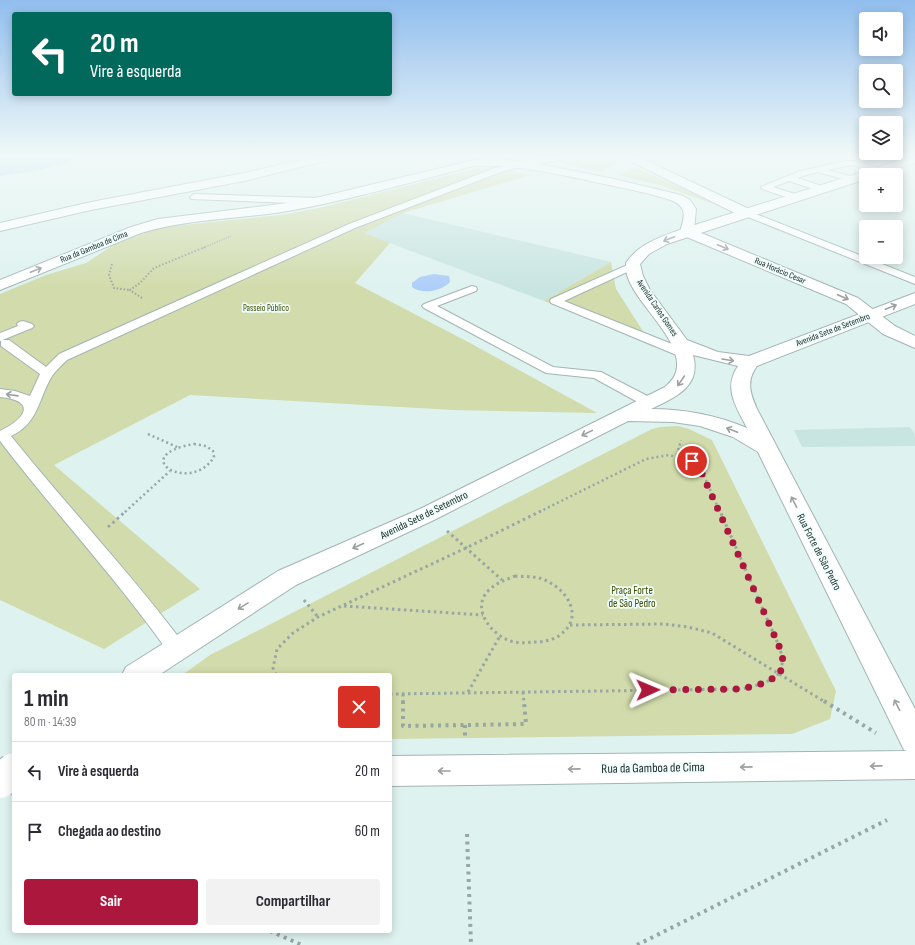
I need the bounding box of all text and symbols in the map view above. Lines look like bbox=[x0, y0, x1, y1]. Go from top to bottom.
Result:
map controls bbox=[859, 12, 903, 264]
button: sound bbox=[859, 12, 903, 56]
text: 20 m bbox=[90, 27, 139, 60]
icon: left bbox=[24, 28, 76, 80]
text: Vire à esquerda bbox=[90, 61, 181, 82]
button: search bbox=[859, 64, 903, 108]
button: layers bbox=[859, 116, 903, 160]
button: + bbox=[859, 168, 903, 212]
button: − bbox=[859, 220, 903, 264]
street label: Rua da Gamboa de Cima bbox=[59, 228, 129, 266]
one-way arrow bbox=[664, 235, 676, 243]
one-way arrow bbox=[717, 244, 729, 251]
street label: Rua Horácio Cesar bbox=[753, 255, 808, 287]
one-way arrow bbox=[30, 266, 42, 274]
street label: Avenida Carlos Gomes bbox=[633, 277, 680, 338]
one-way arrow bbox=[836, 294, 848, 302]
park label: Passeio Público bbox=[243, 303, 289, 314]
one-way arrow bbox=[885, 303, 897, 311]
street label: Avenida Sete de Setembro bbox=[794, 311, 872, 350]
one-way arrow bbox=[721, 356, 734, 364]
one-way arrow bbox=[676, 375, 684, 387]
one-way arrow bbox=[6, 391, 19, 399]
one-way arrow bbox=[727, 426, 739, 433]
one-way arrow bbox=[582, 430, 594, 437]
pin bbox=[675, 444, 709, 478]
icon: arrive bbox=[681, 450, 703, 472]
street label: Avenida Sete de Setembro bbox=[377, 488, 470, 542]
one-way arrow bbox=[790, 497, 797, 509]
street label: Rua Forte de São Pedro bbox=[794, 512, 844, 593]
one-way arrow bbox=[352, 543, 364, 550]
park label: Praça Forte de São Pedro bbox=[608, 584, 656, 610]
one-way arrow bbox=[238, 602, 249, 610]
position arrow bbox=[627, 669, 669, 711]
text: 1 min bbox=[24, 684, 69, 713]
button: close bbox=[338, 686, 380, 728]
one-way arrow bbox=[893, 700, 900, 712]
text: 80 m · 14:39 bbox=[24, 714, 76, 730]
street label: Rua da Gamboa de Cima bbox=[601, 759, 705, 777]
icon: left bbox=[24, 761, 46, 783]
text: Vire à esquerda bbox=[58, 762, 139, 781]
text: 20 m bbox=[355, 762, 380, 781]
one-way arrow bbox=[870, 762, 883, 770]
one-way arrow bbox=[740, 763, 753, 771]
one-way arrow bbox=[568, 765, 581, 773]
one-way arrow bbox=[438, 767, 451, 775]
icon: arrive bbox=[24, 821, 46, 843]
text: Chegada ao destino bbox=[58, 822, 161, 841]
text: 60 m bbox=[355, 822, 380, 841]
button: Sair bbox=[24, 879, 198, 925]
button: Compartilhar bbox=[206, 879, 380, 925]

